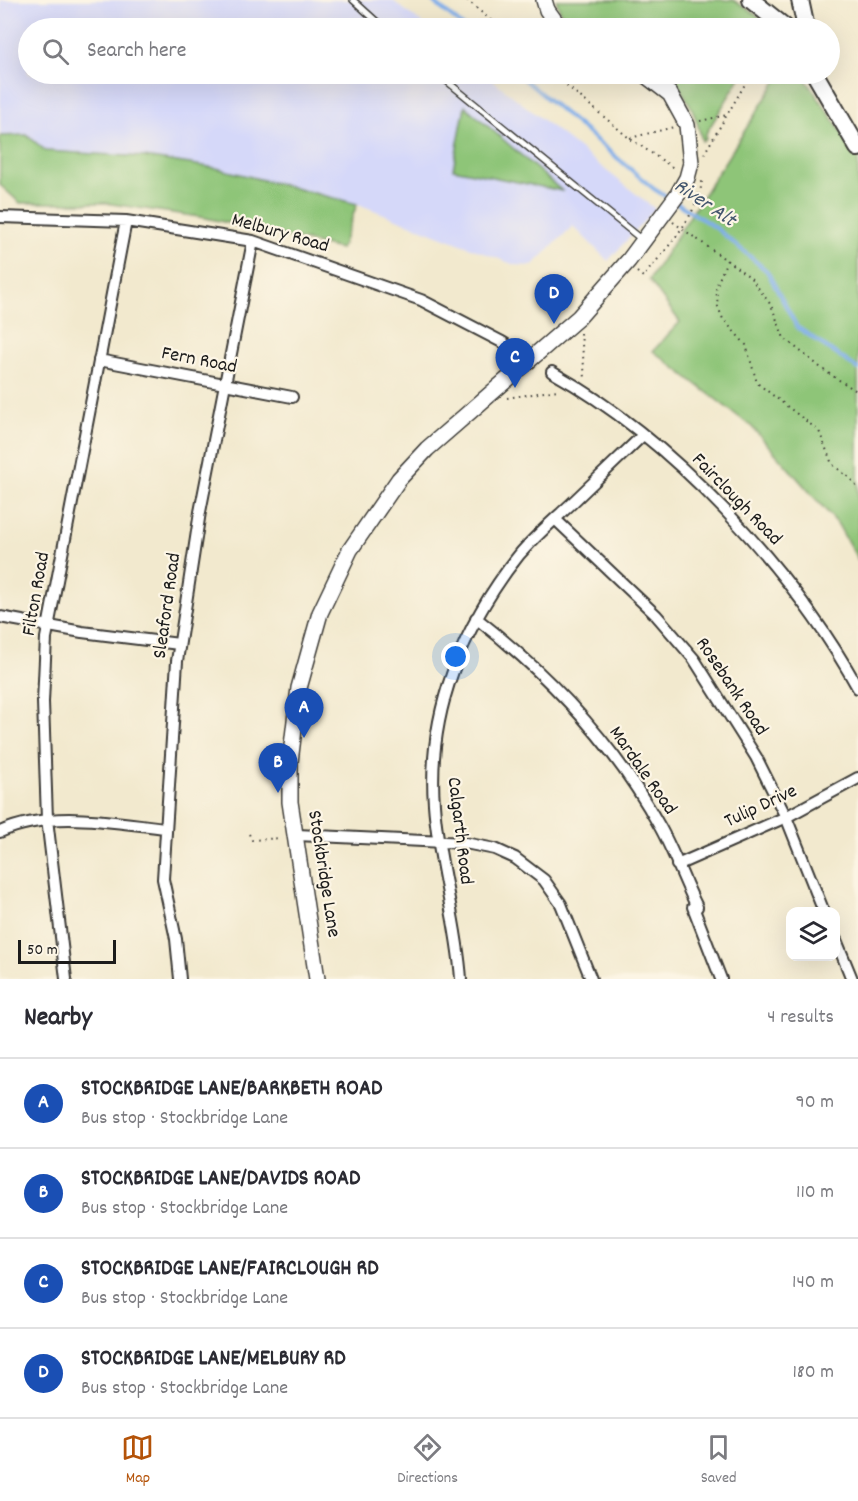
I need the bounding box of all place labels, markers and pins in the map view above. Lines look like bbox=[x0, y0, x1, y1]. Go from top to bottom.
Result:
pin: D bbox=[534, 274, 574, 324]
pin: C bbox=[496, 338, 534, 388]
pin: A bbox=[284, 688, 324, 738]
pin: B bbox=[258, 744, 298, 793]

